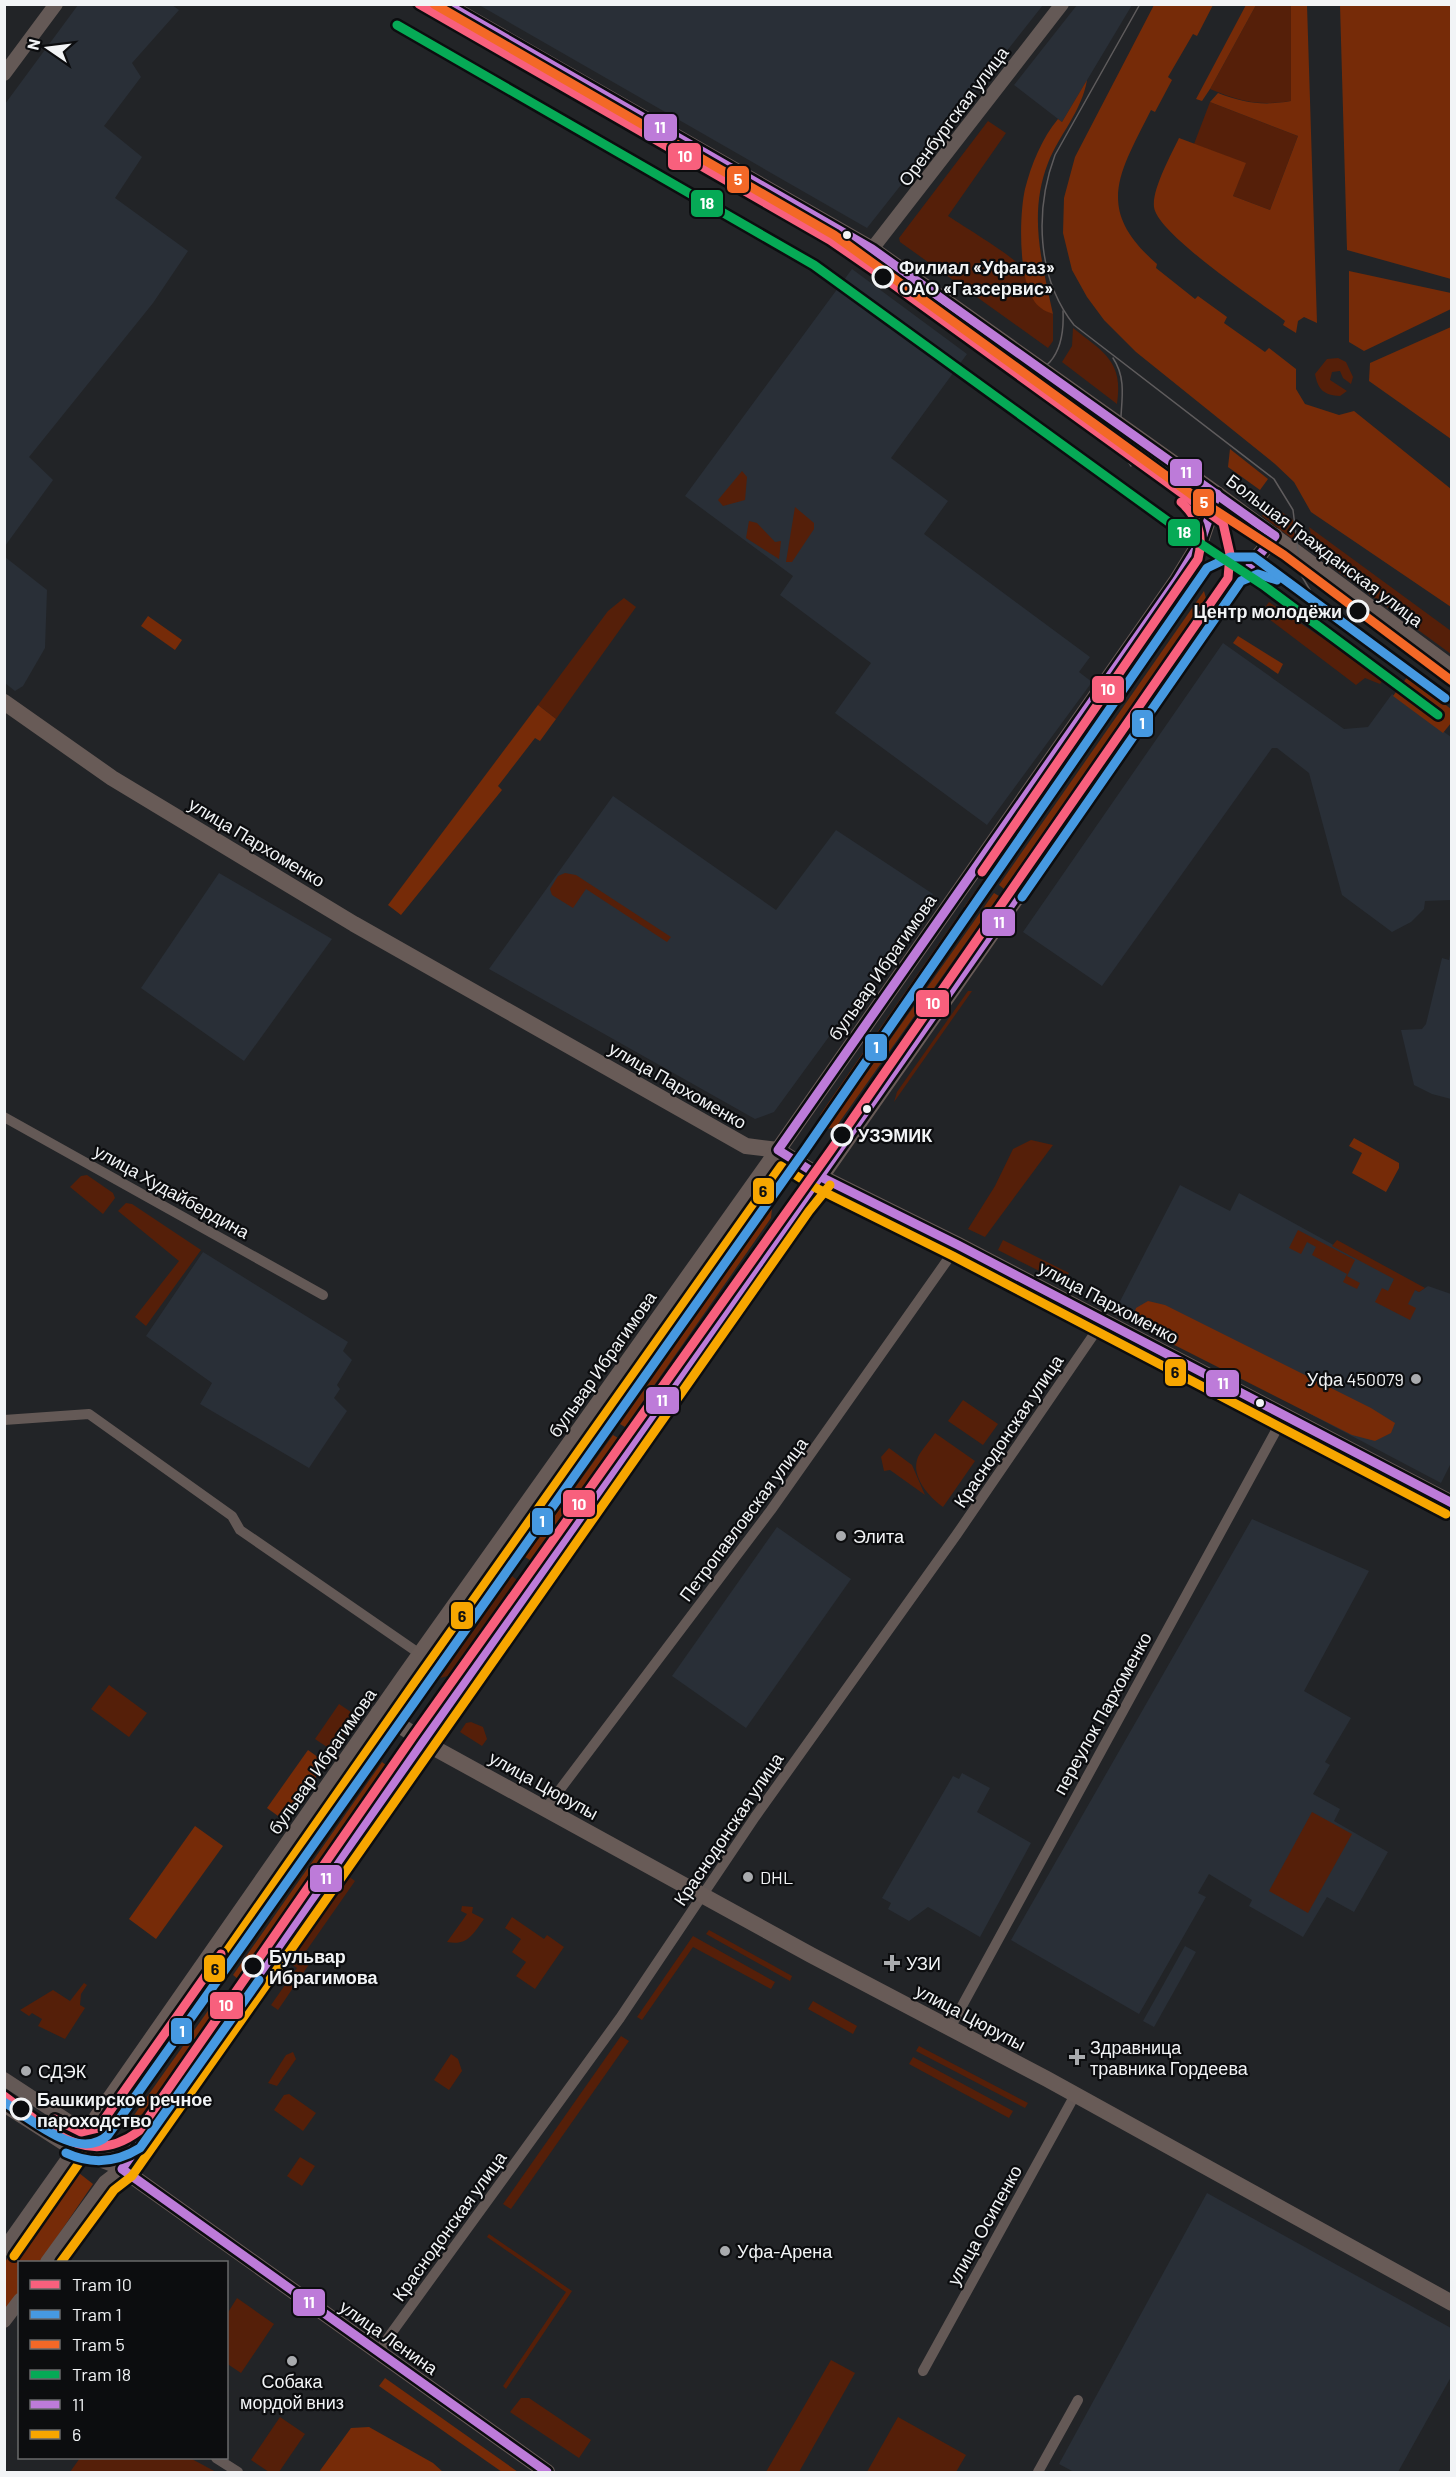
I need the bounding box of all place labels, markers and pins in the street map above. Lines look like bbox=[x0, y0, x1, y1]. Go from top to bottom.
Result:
unlabelled marker bbox=[841, 229, 853, 241]
place label: Филиал «Уфагаз» ОАО «Газсервис» bbox=[899, 256, 1055, 299]
marker: Филиал «Уфагаз» ОАО «Газсервис» bbox=[872, 266, 894, 288]
place label: Центр молодёжи bbox=[1193, 600, 1342, 622]
marker: Центр молодёжи bbox=[1347, 600, 1369, 622]
unlabelled marker bbox=[861, 1103, 873, 1115]
marker: УЗЭМИК bbox=[831, 1124, 853, 1146]
place label: УЗЭМИК bbox=[858, 1124, 933, 1146]
place label: Уфа 450079 bbox=[1307, 1368, 1404, 1390]
marker: Уфа 450079 bbox=[1409, 1372, 1423, 1386]
unlabelled marker bbox=[1254, 1397, 1266, 1409]
place label: Элита bbox=[853, 1525, 905, 1547]
marker: Элита bbox=[834, 1529, 848, 1543]
place label: DHL bbox=[760, 1866, 793, 1888]
marker: DHL bbox=[741, 1870, 755, 1884]
place label: Бульвар Ибрагимова bbox=[269, 1945, 379, 1988]
place label: УЗИ bbox=[906, 1952, 941, 1974]
marker: УЗИ bbox=[883, 1954, 901, 1972]
marker: Бульвар Ибрагимова bbox=[242, 1955, 264, 1977]
place label: Здравница травника Гордеева bbox=[1090, 2036, 1249, 2079]
marker: Здравница травника Гордеева bbox=[1068, 2048, 1086, 2066]
place label: СДЭК bbox=[38, 2060, 87, 2082]
marker: СДЭК bbox=[19, 2064, 33, 2078]
place label: Башкирское речное пароходство bbox=[37, 2088, 212, 2131]
marker: Башкирское речное пароходство bbox=[10, 2098, 32, 2120]
place label: Уфа-Арена bbox=[737, 2240, 833, 2262]
marker: Уфа-Арена bbox=[718, 2244, 732, 2258]
marker: Собака мордой вниз bbox=[285, 2354, 299, 2368]
place label: Собака мордой вниз bbox=[240, 2370, 344, 2413]

